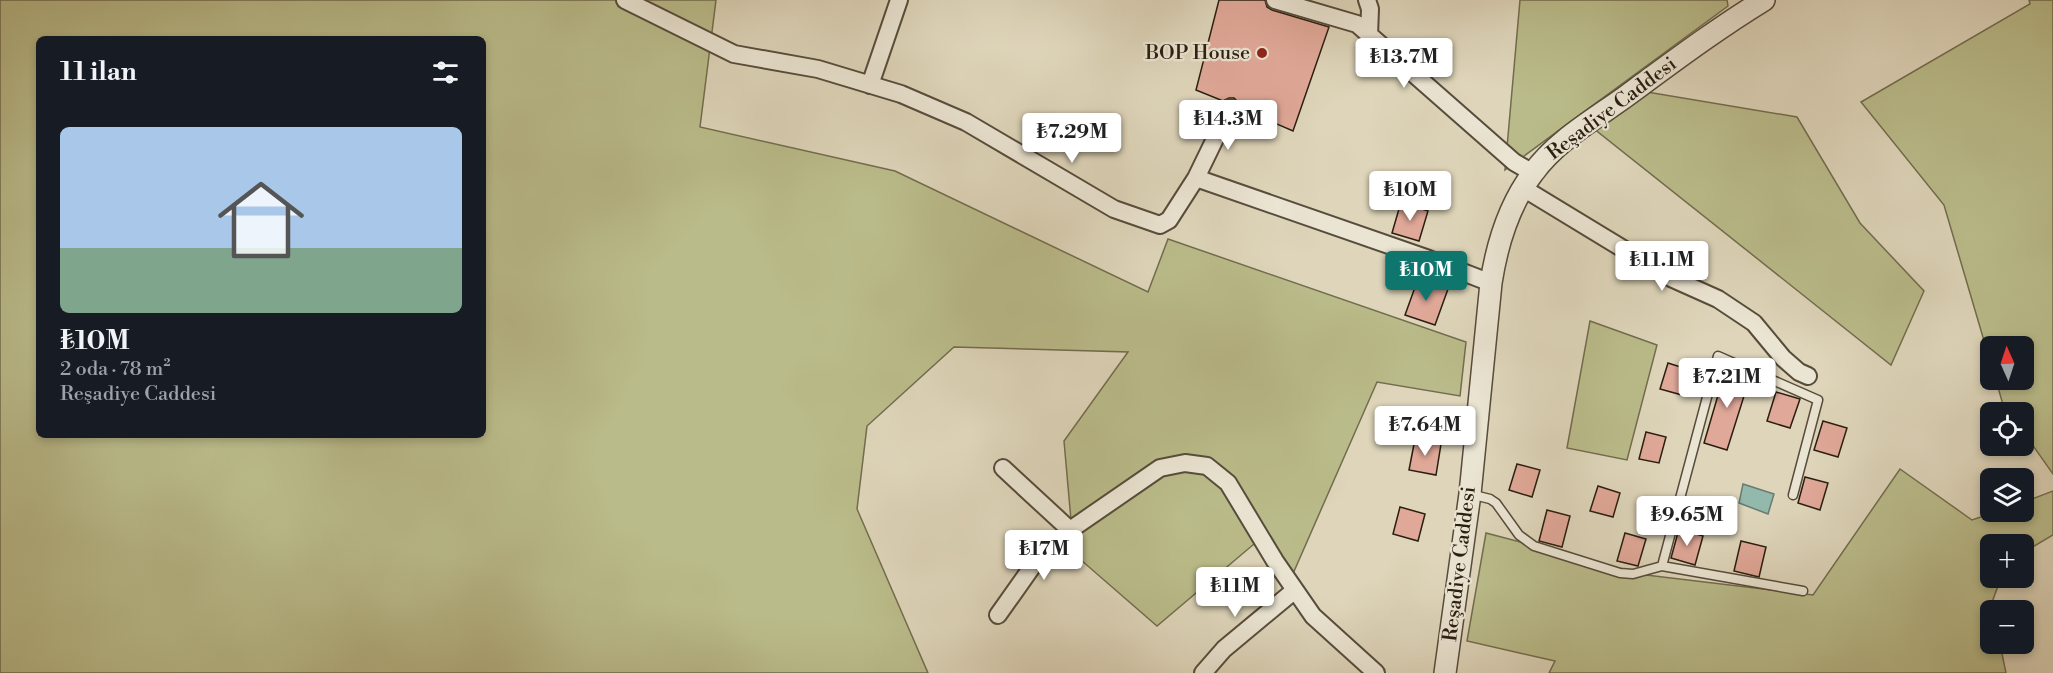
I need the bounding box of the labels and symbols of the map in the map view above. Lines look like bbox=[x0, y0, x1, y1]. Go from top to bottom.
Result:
pin: ₺13.7M bbox=[1355, 38, 1453, 89]
place label: BOP House bbox=[1144, 41, 1250, 66]
marker: BOP House bbox=[1255, 46, 1269, 60]
street label: Reşadiye Caddesi bbox=[1542, 52, 1682, 166]
pin: ₺14.3M bbox=[1179, 100, 1277, 151]
pin: ₺7.29M bbox=[1023, 113, 1121, 164]
pin: ₺10M bbox=[1374, 171, 1446, 222]
pin: ₺11.1M bbox=[1613, 241, 1711, 292]
pin: ₺10M bbox=[1390, 251, 1462, 302]
north arrow bbox=[1980, 336, 2034, 390]
pin: ₺7.21M bbox=[1678, 358, 1776, 409]
pin: ₺7.64M bbox=[1376, 406, 1474, 457]
street label: Reşadiye Caddesi bbox=[1438, 485, 1482, 643]
pin: ₺9.65M bbox=[1638, 496, 1736, 547]
pin: ₺17M bbox=[1008, 530, 1080, 581]
pin: ₺11M bbox=[1199, 567, 1271, 618]

